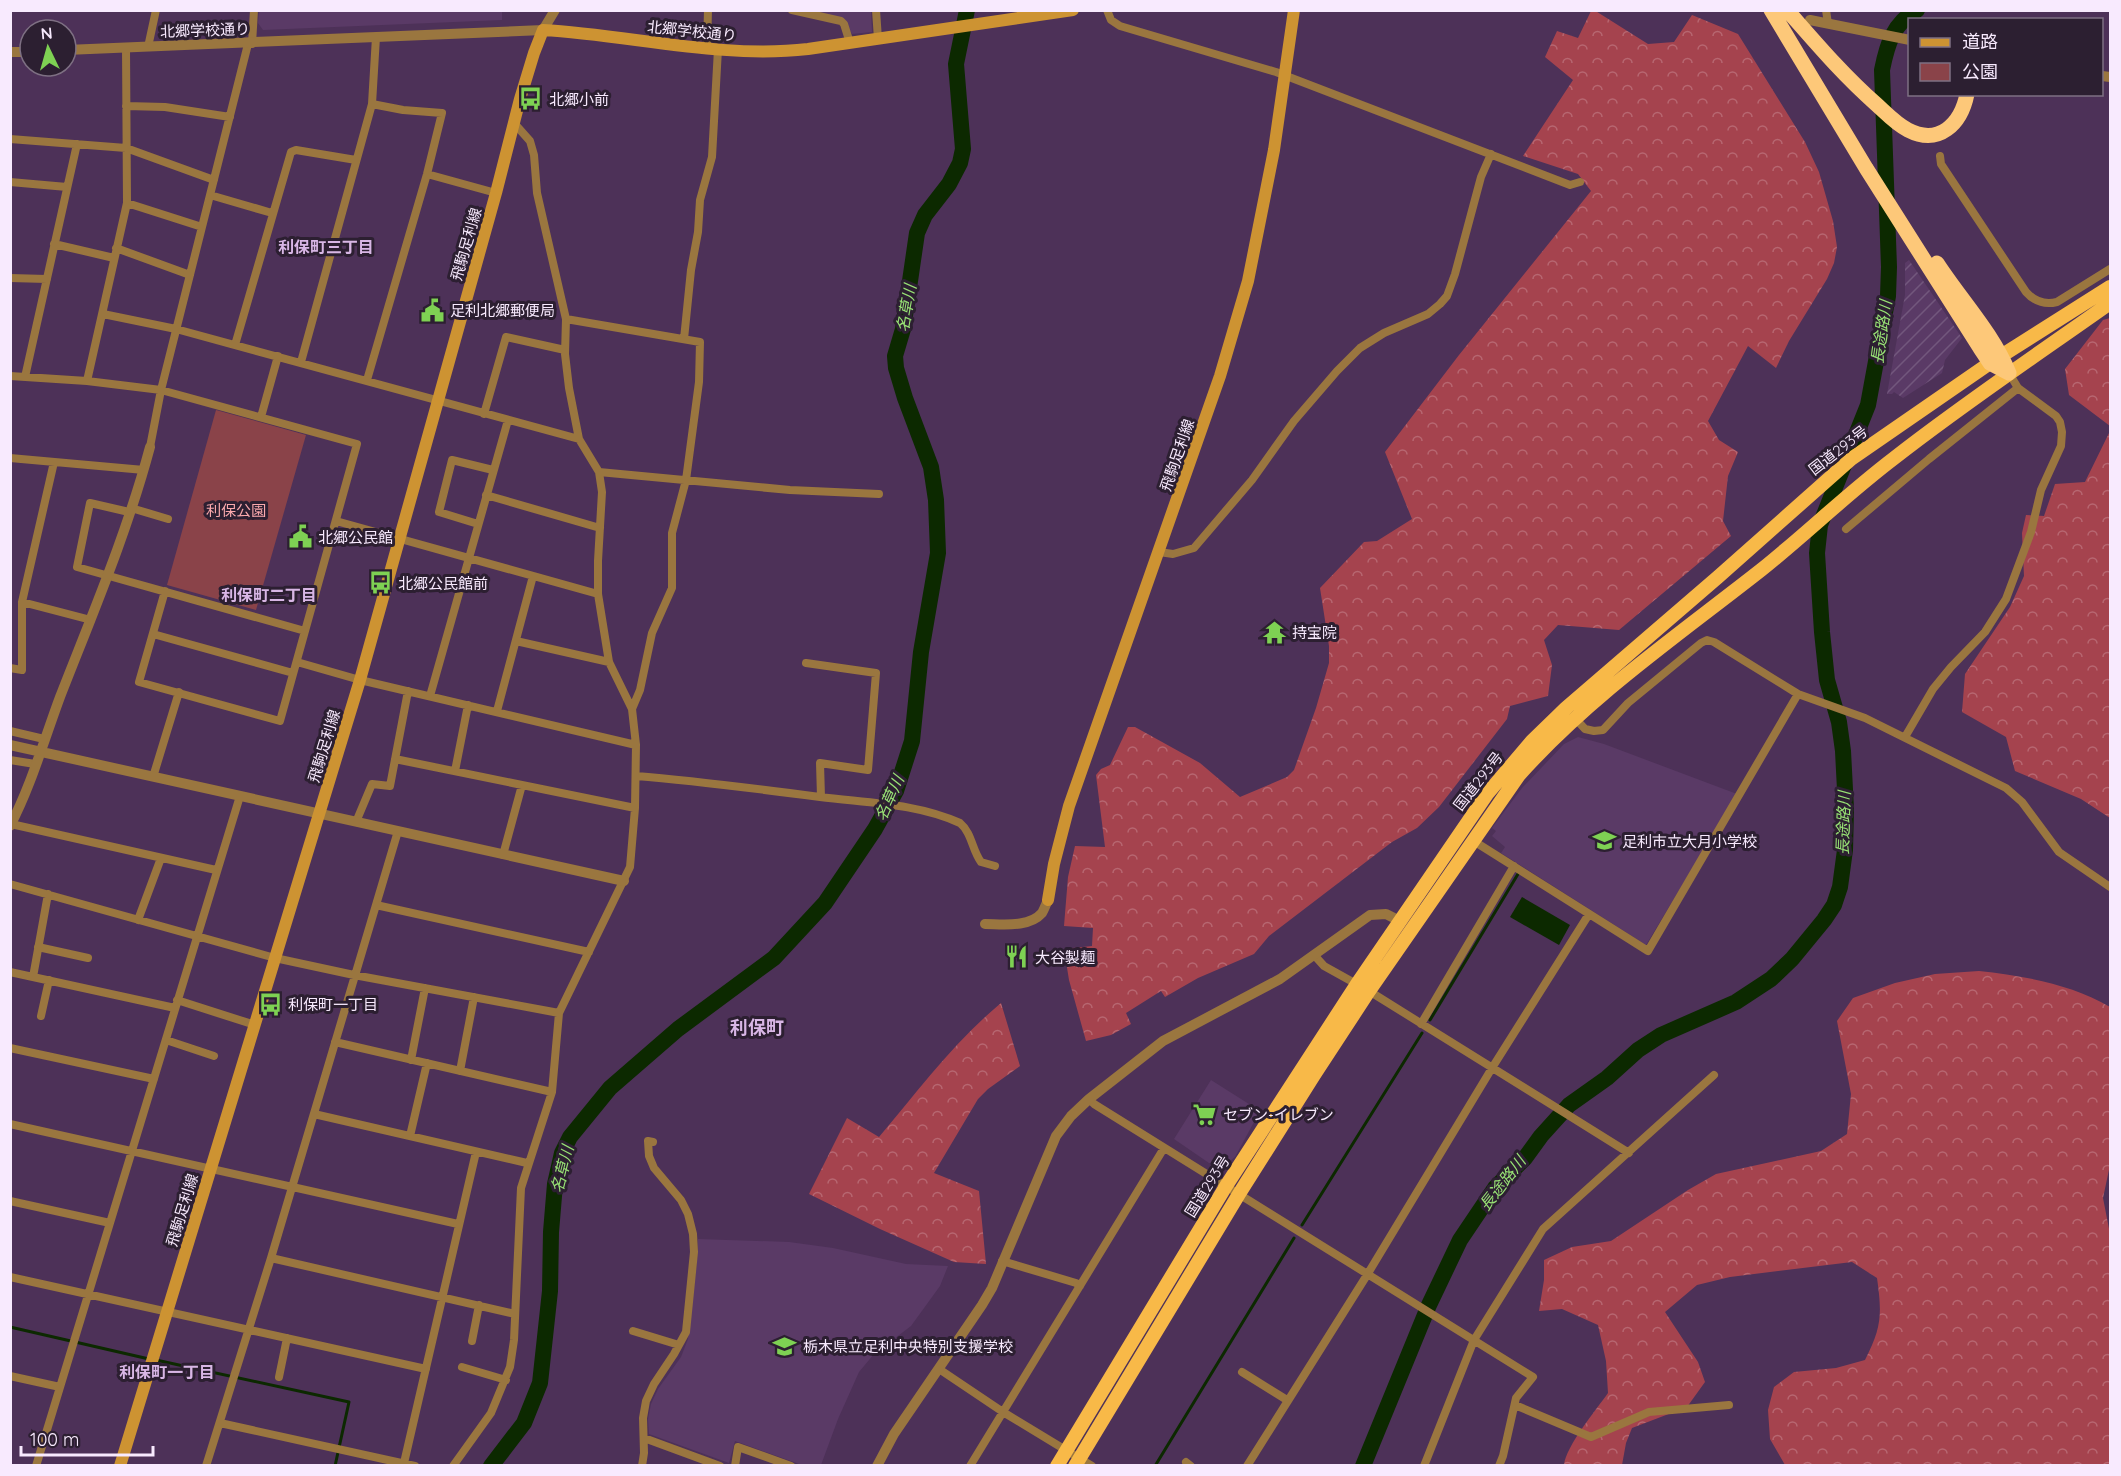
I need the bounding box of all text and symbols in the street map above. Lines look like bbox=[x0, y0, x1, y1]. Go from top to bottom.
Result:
street label: 北郷学校通り bbox=[646, 17, 738, 45]
north arrow bbox=[18, 18, 78, 78]
legend bbox=[1908, 18, 2103, 96]
street label: 北郷学校通り bbox=[160, 19, 250, 41]
text: N bbox=[40, 23, 53, 44]
text: 道路 bbox=[1962, 30, 1998, 53]
text: 公園 bbox=[1962, 60, 1998, 83]
bus stop icon: 北郷小前 bbox=[518, 86, 544, 112]
place label: 北郷小前 bbox=[549, 90, 609, 109]
street label: 飛駒足利線 bbox=[447, 205, 485, 283]
district label: 利保町三丁目 bbox=[278, 237, 374, 257]
water label: 名草川 bbox=[892, 281, 920, 333]
public building icon: 足利北郷郵便局 bbox=[419, 297, 445, 323]
water label: 長途路川 bbox=[1867, 297, 1896, 365]
place label: 足利北郷郵便局 bbox=[450, 301, 555, 320]
street label: 飛駒足利線 bbox=[1156, 416, 1198, 494]
street label: 国道293号 bbox=[1805, 421, 1871, 479]
park label: 利保公園 bbox=[206, 501, 266, 520]
public building icon: 北郷公民館 bbox=[287, 524, 313, 550]
place label: 北郷公民館 bbox=[318, 528, 393, 547]
bus stop icon: 北郷公民館前 bbox=[367, 570, 393, 596]
place label: 北郷公民館前 bbox=[398, 574, 488, 593]
district label: 利保町二丁目 bbox=[221, 585, 317, 605]
temple icon: 持宝院 bbox=[1261, 619, 1287, 645]
place label: 持宝院 bbox=[1292, 623, 1337, 642]
street label: 飛駒足利線 bbox=[304, 707, 344, 785]
street label: 国道293号 bbox=[1449, 748, 1507, 814]
water label: 名草川 bbox=[870, 770, 909, 824]
water label: 長途路川 bbox=[1832, 789, 1854, 855]
school or university icon: 足利市立大月小学校 bbox=[1591, 828, 1617, 854]
place label: 足利市立大月小学校 bbox=[1622, 832, 1757, 851]
restaurant icon: 大谷製麺 bbox=[1004, 944, 1030, 970]
place label: 大谷製麺 bbox=[1035, 948, 1095, 967]
bus stop icon: 利保町一丁目 bbox=[257, 991, 283, 1017]
place label: 利保町一丁目 bbox=[288, 995, 378, 1014]
district label: 利保町 bbox=[730, 1016, 784, 1039]
supermarket icon: セブン-イレブン bbox=[1192, 1101, 1218, 1127]
place label: セブン-イレブン bbox=[1223, 1105, 1334, 1124]
water label: 名草川 bbox=[546, 1141, 578, 1195]
water label: 長途路川 bbox=[1474, 1150, 1531, 1214]
street label: 国道293号 bbox=[1181, 1151, 1233, 1221]
street label: 飛駒足利線 bbox=[162, 1171, 202, 1249]
school or university icon: 栃木県立足利中央特別支援学校 bbox=[772, 1333, 798, 1359]
place label: 栃木県立足利中央特別支援学校 bbox=[803, 1337, 1013, 1356]
district label: 利保町一丁目 bbox=[119, 1362, 215, 1382]
scale bar bbox=[21, 1419, 153, 1457]
text: 100 m bbox=[30, 1428, 79, 1451]

